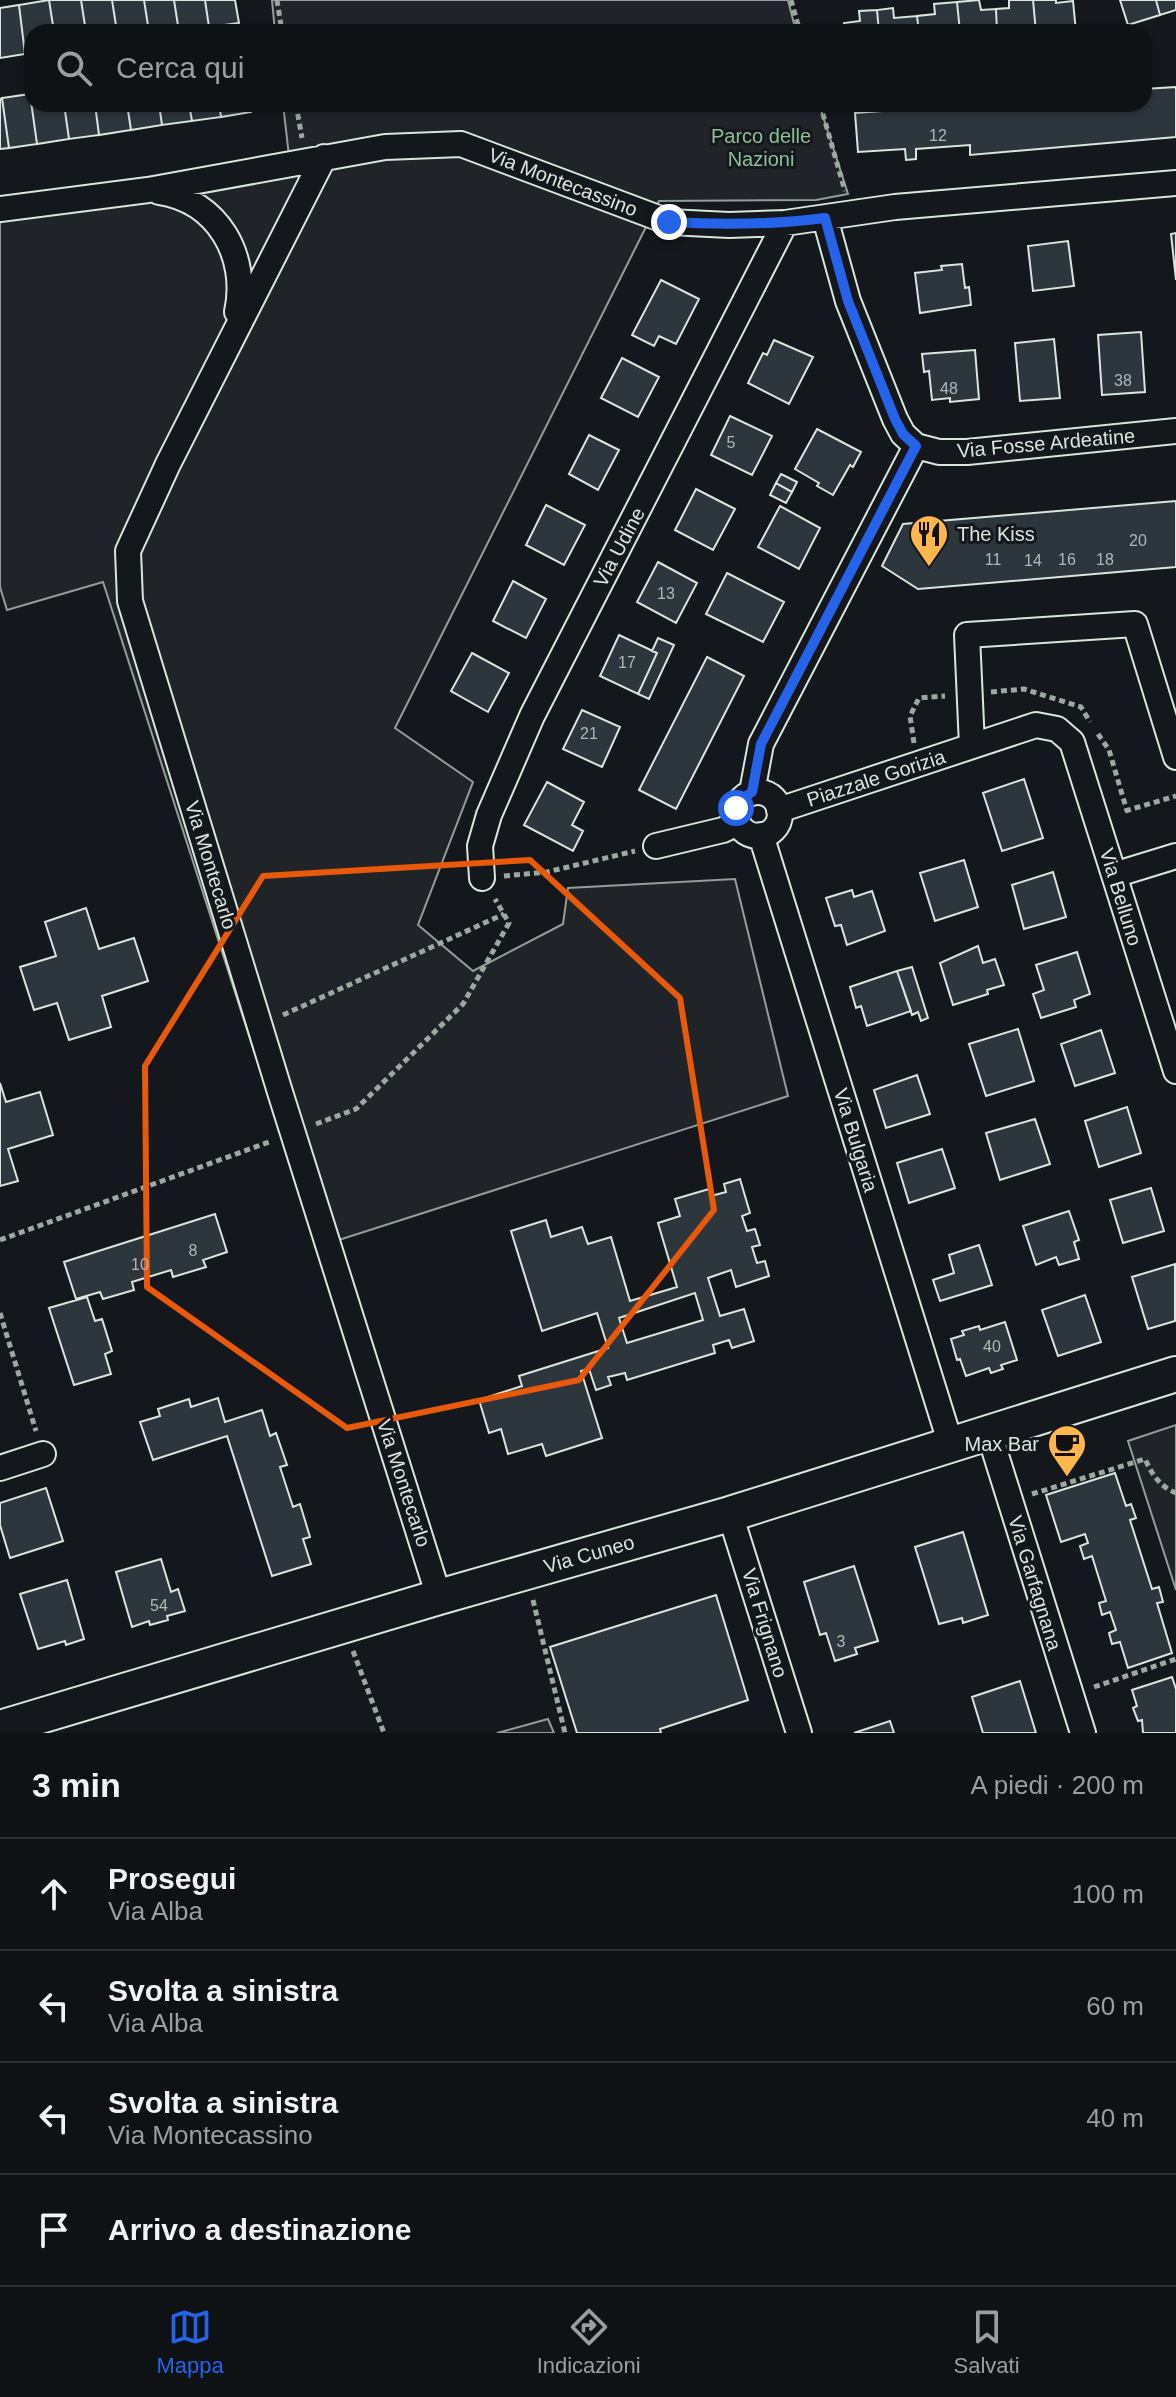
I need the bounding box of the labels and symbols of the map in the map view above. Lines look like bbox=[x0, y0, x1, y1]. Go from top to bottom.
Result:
park label: Parco delle Nazioni bbox=[711, 125, 811, 170]
house number: 12 bbox=[929, 127, 947, 144]
street label: Via Montecassino bbox=[486, 144, 640, 220]
route end bbox=[651, 204, 687, 240]
house number: 38 bbox=[1114, 372, 1132, 389]
house number: 48 bbox=[940, 380, 958, 397]
street label: Via Fosse Ardeatine bbox=[956, 424, 1136, 462]
house number: 5 bbox=[727, 434, 736, 451]
street label: Via Udine bbox=[589, 504, 649, 590]
restaurant icon: The Kiss bbox=[908, 513, 950, 568]
place label: The Kiss bbox=[957, 523, 1035, 545]
house number: 20 bbox=[1129, 532, 1147, 549]
house number: 11 bbox=[985, 551, 1001, 568]
house number: 16 bbox=[1058, 551, 1076, 568]
house number: 18 bbox=[1096, 551, 1114, 568]
house number: 14 bbox=[1024, 552, 1042, 569]
house number: 13 bbox=[657, 585, 675, 602]
house number: 17 bbox=[618, 654, 636, 671]
house number: 21 bbox=[580, 725, 598, 742]
street label: Piazzale Gorizia bbox=[804, 745, 949, 811]
route start bbox=[718, 790, 754, 826]
street label: Via Montecarlo bbox=[181, 798, 241, 932]
street label: Via Belluno bbox=[1096, 846, 1146, 948]
street label: Via Bulgaria bbox=[830, 1085, 882, 1195]
house number: 8 bbox=[189, 1242, 198, 1259]
house number: 10 bbox=[131, 1256, 149, 1273]
house number: 40 bbox=[983, 1338, 1001, 1355]
street label: Via Montecarlo bbox=[373, 1416, 435, 1550]
cafe icon: Max Bar bbox=[1046, 1423, 1088, 1478]
place label: Max Bar bbox=[965, 1433, 1039, 1455]
street label: Via Garfagnana bbox=[1004, 1513, 1066, 1654]
street label: Via Cuneo bbox=[541, 1531, 637, 1577]
street label: Via Frignano bbox=[738, 1566, 792, 1680]
house number: 54 bbox=[150, 1597, 168, 1614]
house number: 3 bbox=[837, 1633, 846, 1650]

